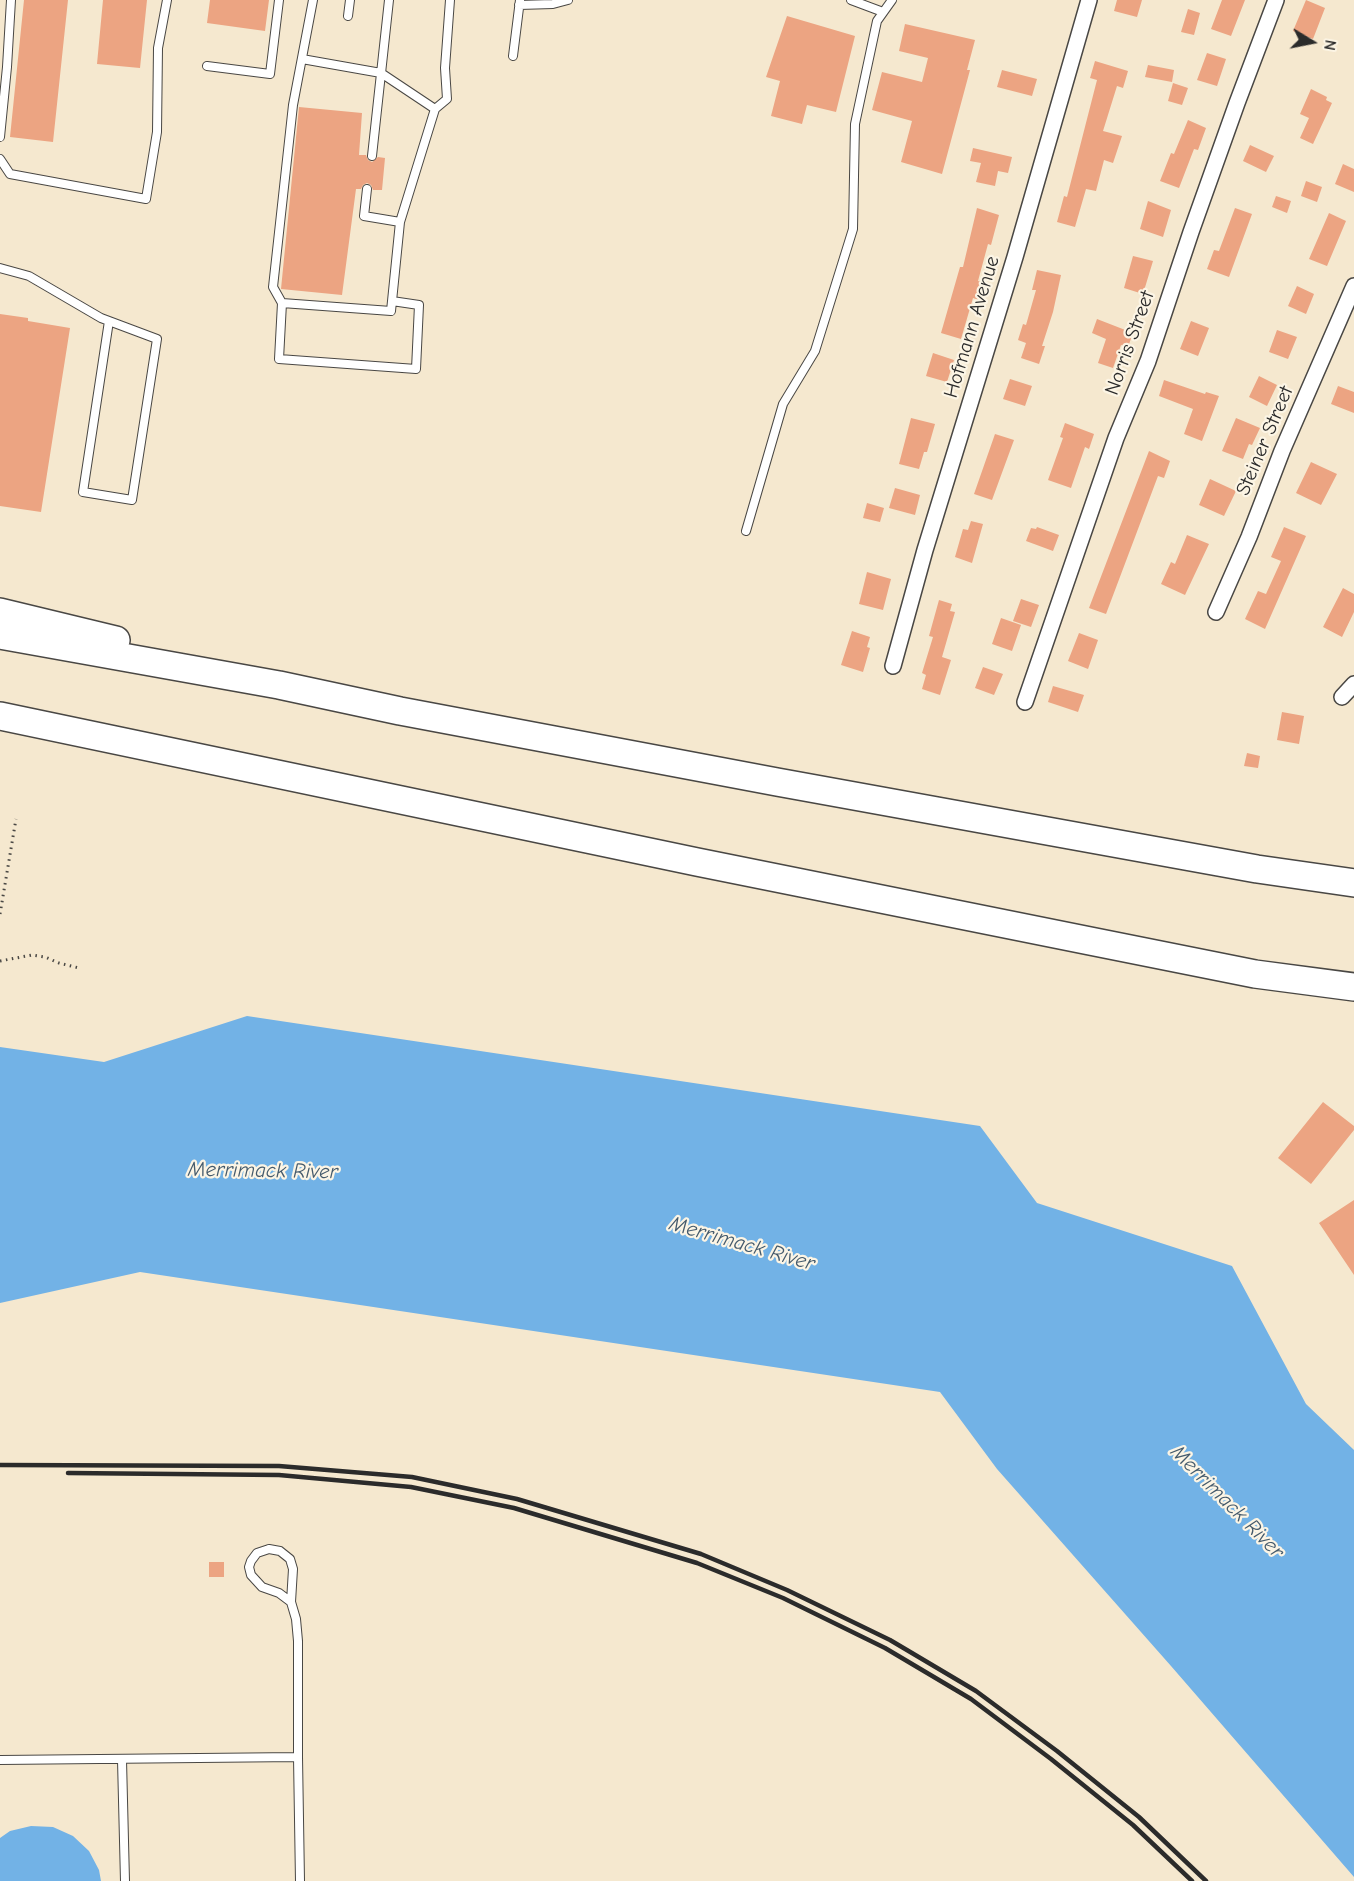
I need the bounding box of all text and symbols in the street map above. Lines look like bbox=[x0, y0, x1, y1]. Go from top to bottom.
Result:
north arrow bbox=[1282, 12, 1342, 72]
text: N bbox=[1320, 38, 1339, 52]
street label: Hofmann Avenue bbox=[939, 253, 1005, 401]
street label: Norris Street bbox=[1100, 288, 1160, 398]
street label: Steiner Street bbox=[1231, 383, 1299, 499]
water label: Merrimack River bbox=[188, 1157, 338, 1185]
water label: Merrimack River bbox=[666, 1211, 818, 1277]
water label: Merrimack River bbox=[1165, 1440, 1289, 1564]

